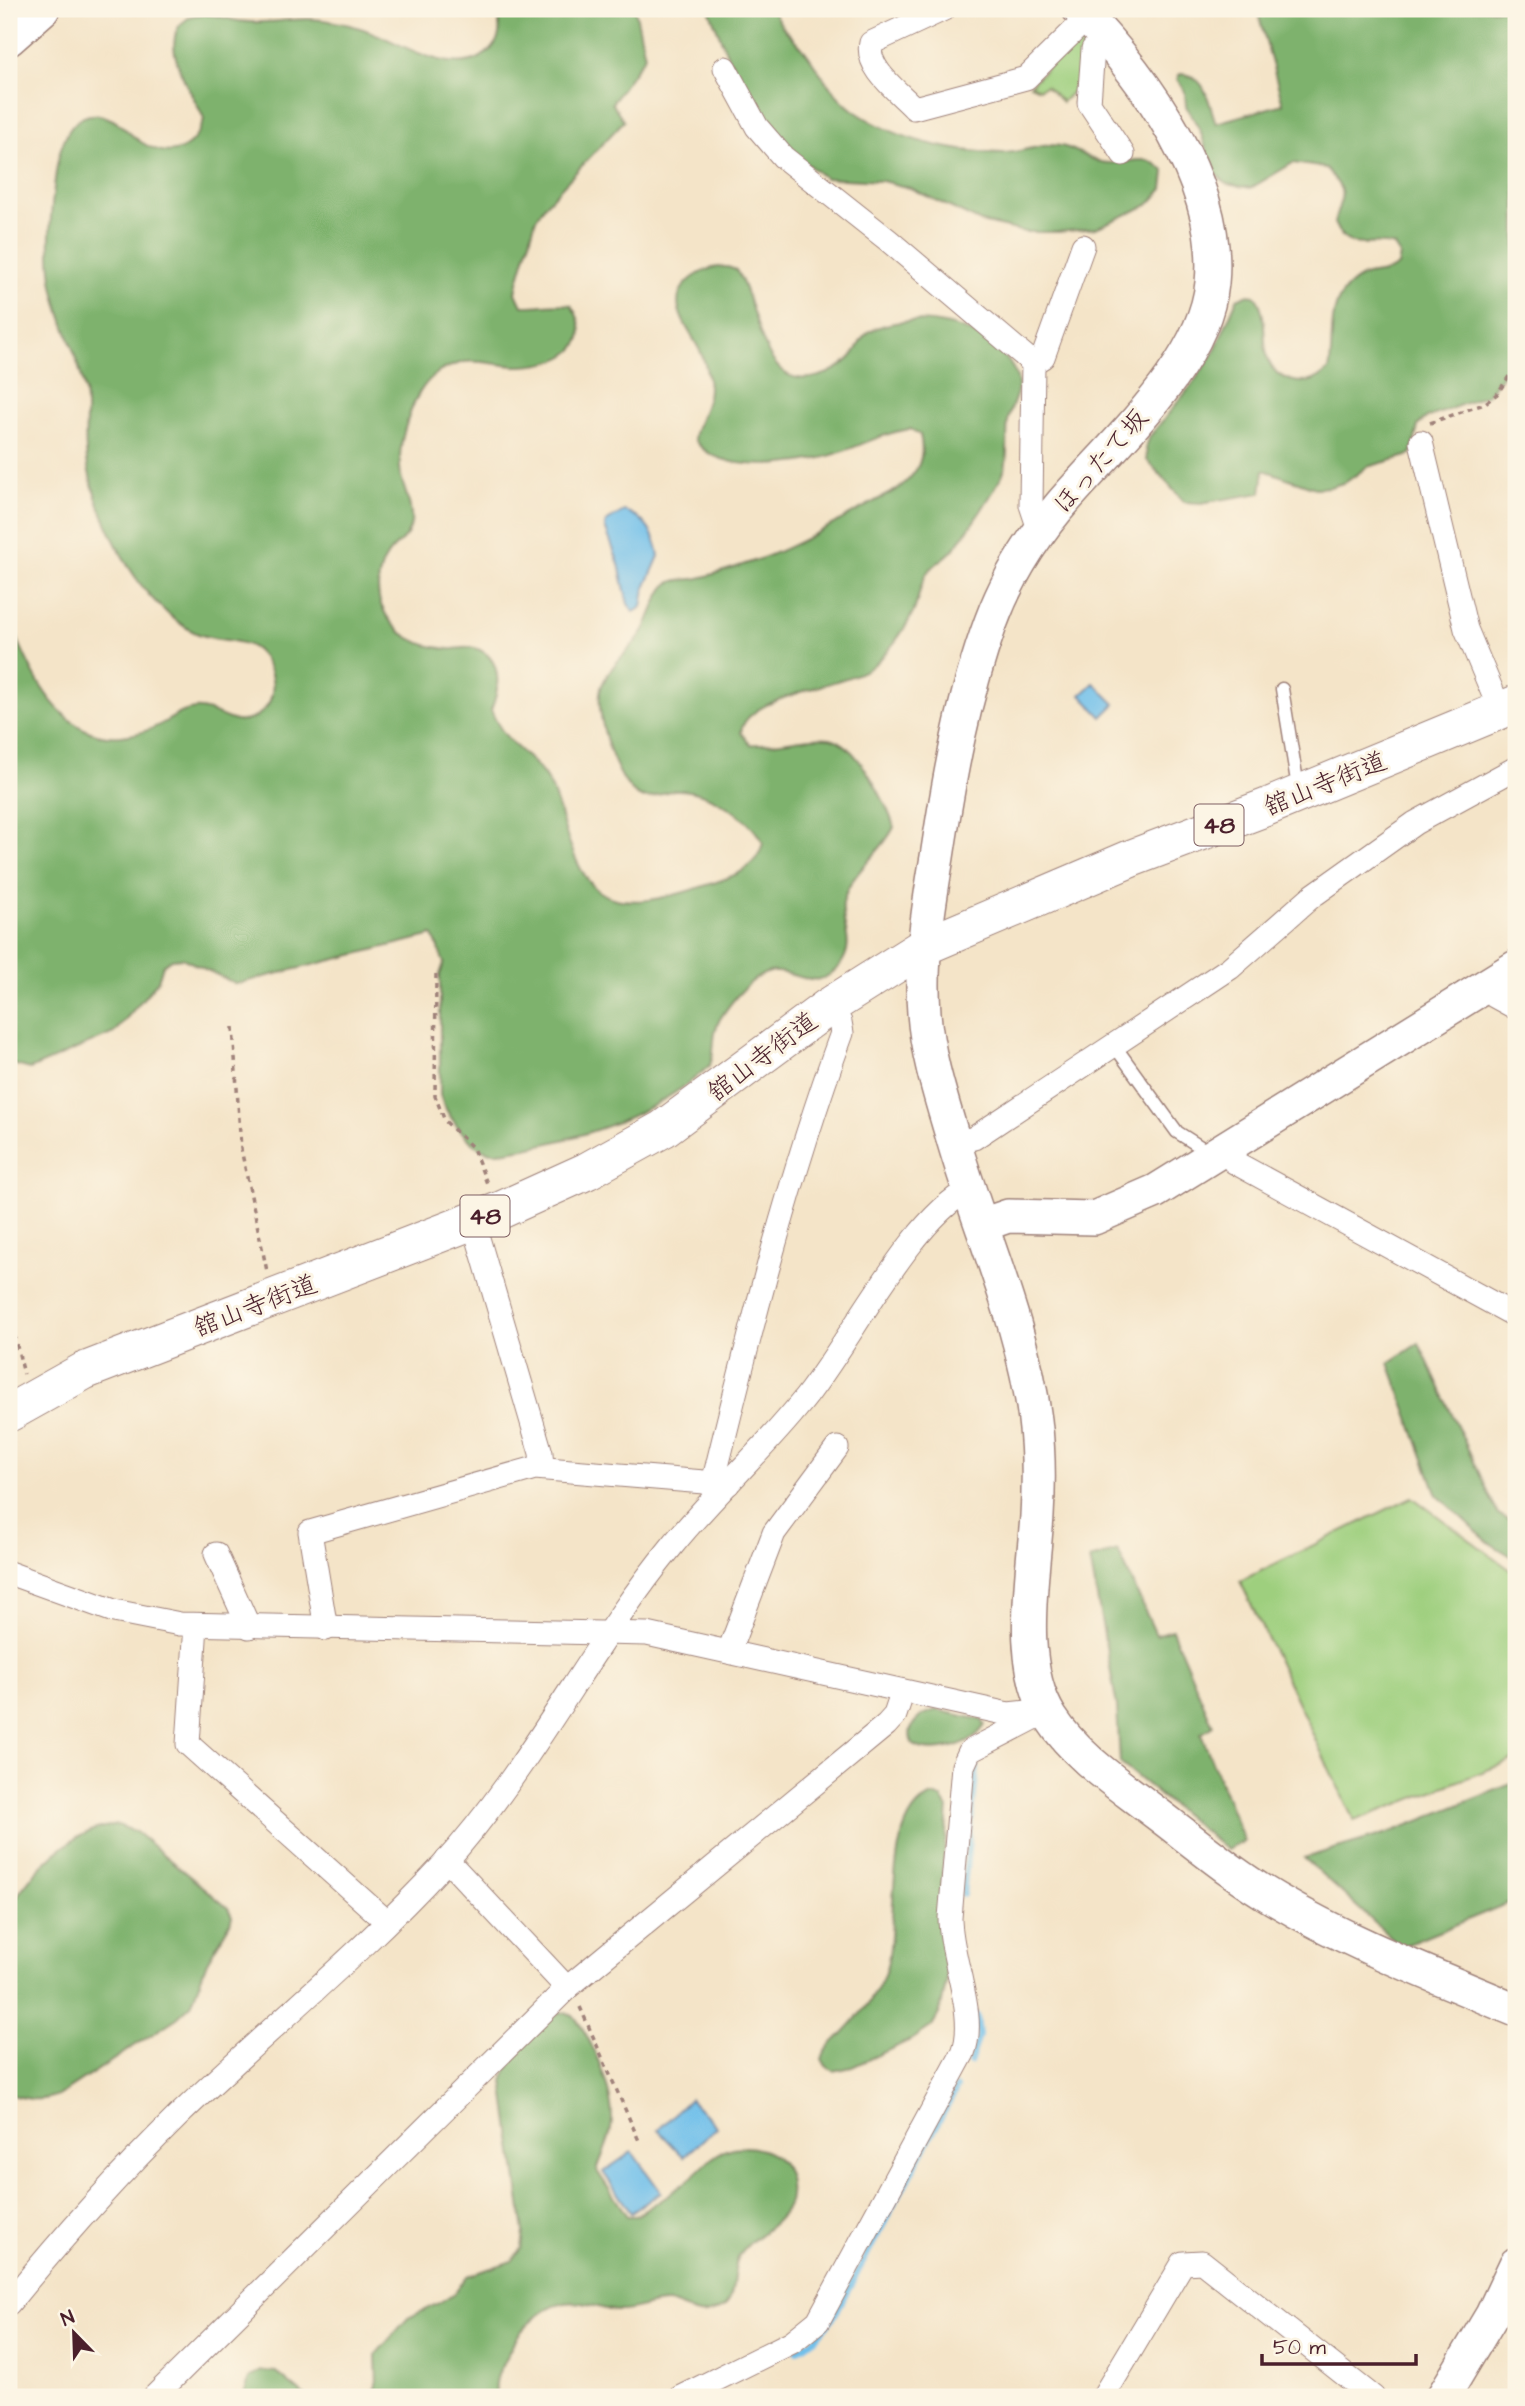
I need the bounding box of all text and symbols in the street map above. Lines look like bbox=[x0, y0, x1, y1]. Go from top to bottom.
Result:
street label: ほったて坂 bbox=[1045, 401, 1157, 522]
street label: 舘山寺街道 bbox=[1258, 743, 1392, 825]
road number: 48 bbox=[1194, 804, 1244, 846]
street label: 舘山寺街道 bbox=[700, 1003, 825, 1110]
road number: 48 bbox=[461, 1196, 510, 1236]
street label: 舘山寺街道 bbox=[188, 1266, 322, 1346]
north arrow bbox=[38, 2298, 108, 2368]
text: N bbox=[57, 2304, 79, 2333]
scale bar bbox=[1262, 2322, 1416, 2366]
text: 50 m bbox=[1273, 2333, 1327, 2362]

